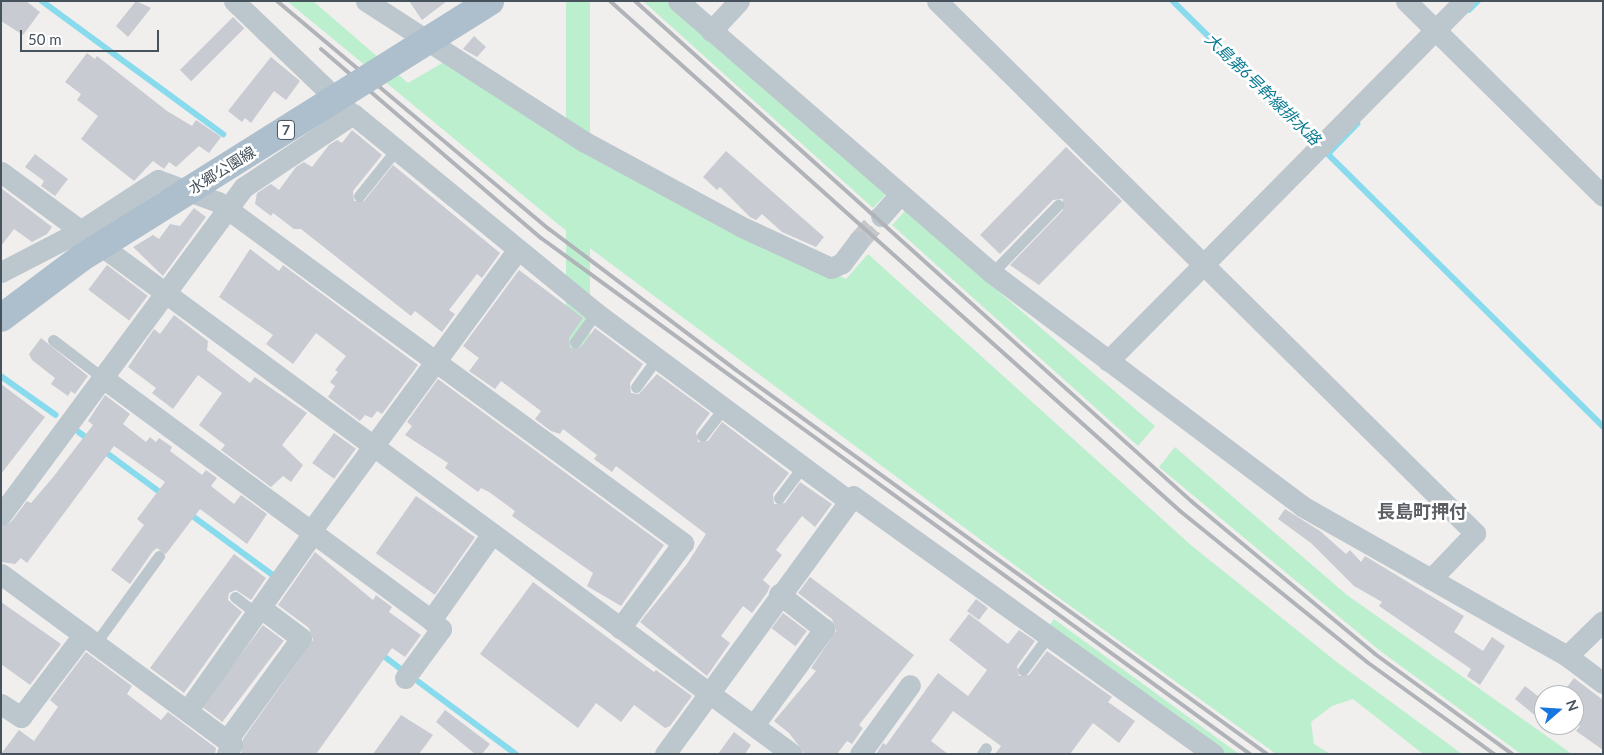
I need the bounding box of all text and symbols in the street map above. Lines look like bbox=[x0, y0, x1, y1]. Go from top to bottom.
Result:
scale bar bbox=[22, 20, 161, 52]
water label: 大島第6号幹線排水路 bbox=[1201, 29, 1325, 149]
text: 50 m bbox=[28, 30, 62, 48]
road number: 7 bbox=[276, 118, 296, 142]
street label: 水郷公園線 bbox=[185, 142, 259, 198]
district label: 長島町押付 bbox=[1377, 500, 1467, 522]
north arrow bbox=[1534, 685, 1584, 735]
text: N bbox=[1563, 697, 1583, 713]

